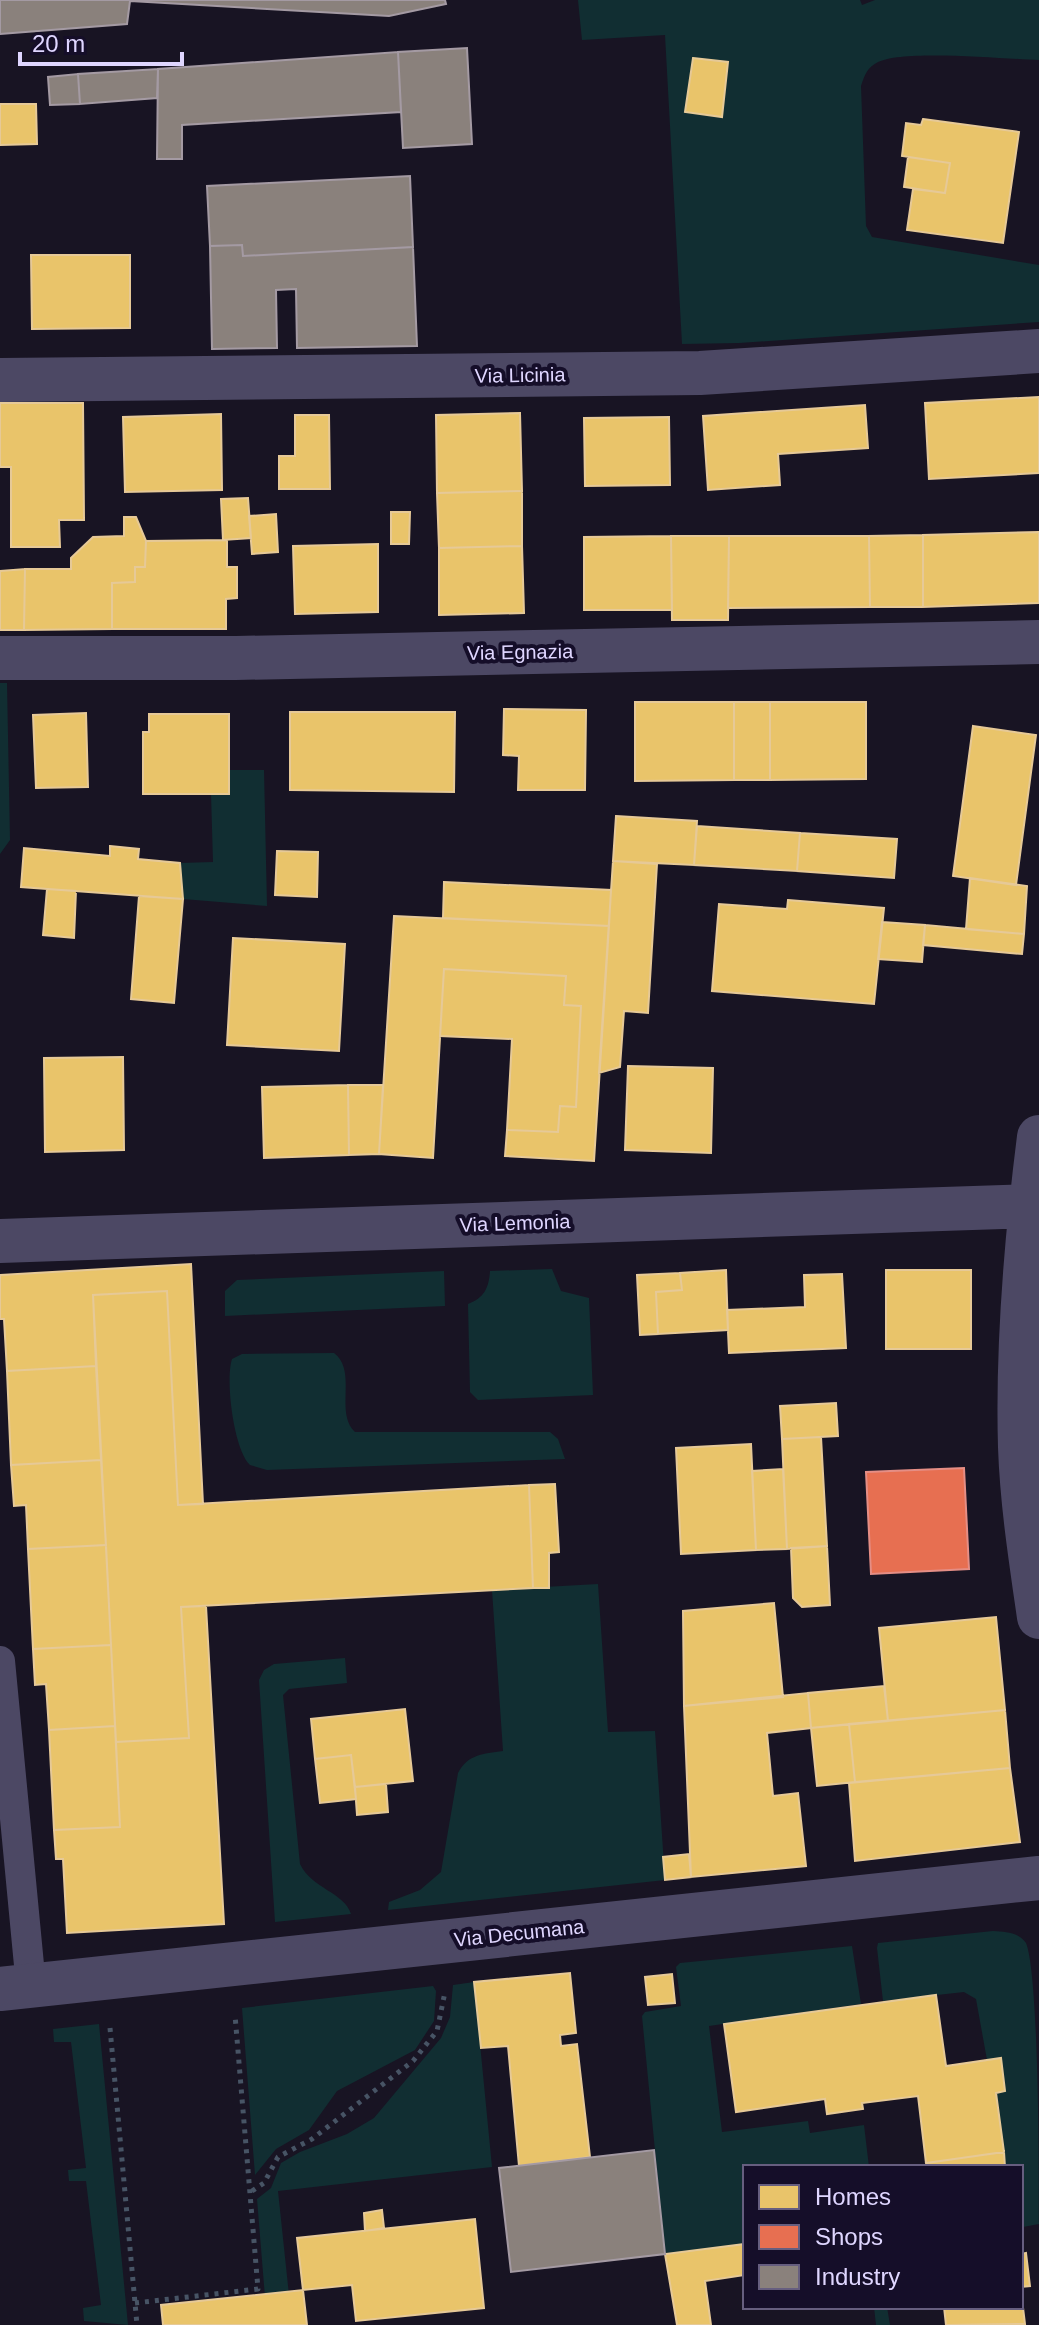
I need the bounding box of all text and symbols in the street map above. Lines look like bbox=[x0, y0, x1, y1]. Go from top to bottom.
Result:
scale bar bbox=[20, 16, 182, 66]
text: 20 m bbox=[32, 30, 85, 57]
street label: Via Licinia bbox=[474, 363, 566, 387]
street label: Via Egnazia bbox=[467, 640, 574, 664]
street label: Via Lemonia bbox=[459, 1210, 572, 1236]
street label: Via Decumana bbox=[453, 1915, 586, 1951]
legend bbox=[743, 2165, 1023, 2309]
text: Homes bbox=[815, 2183, 891, 2210]
text: Shops bbox=[815, 2223, 883, 2250]
text: Industry bbox=[815, 2263, 900, 2290]

